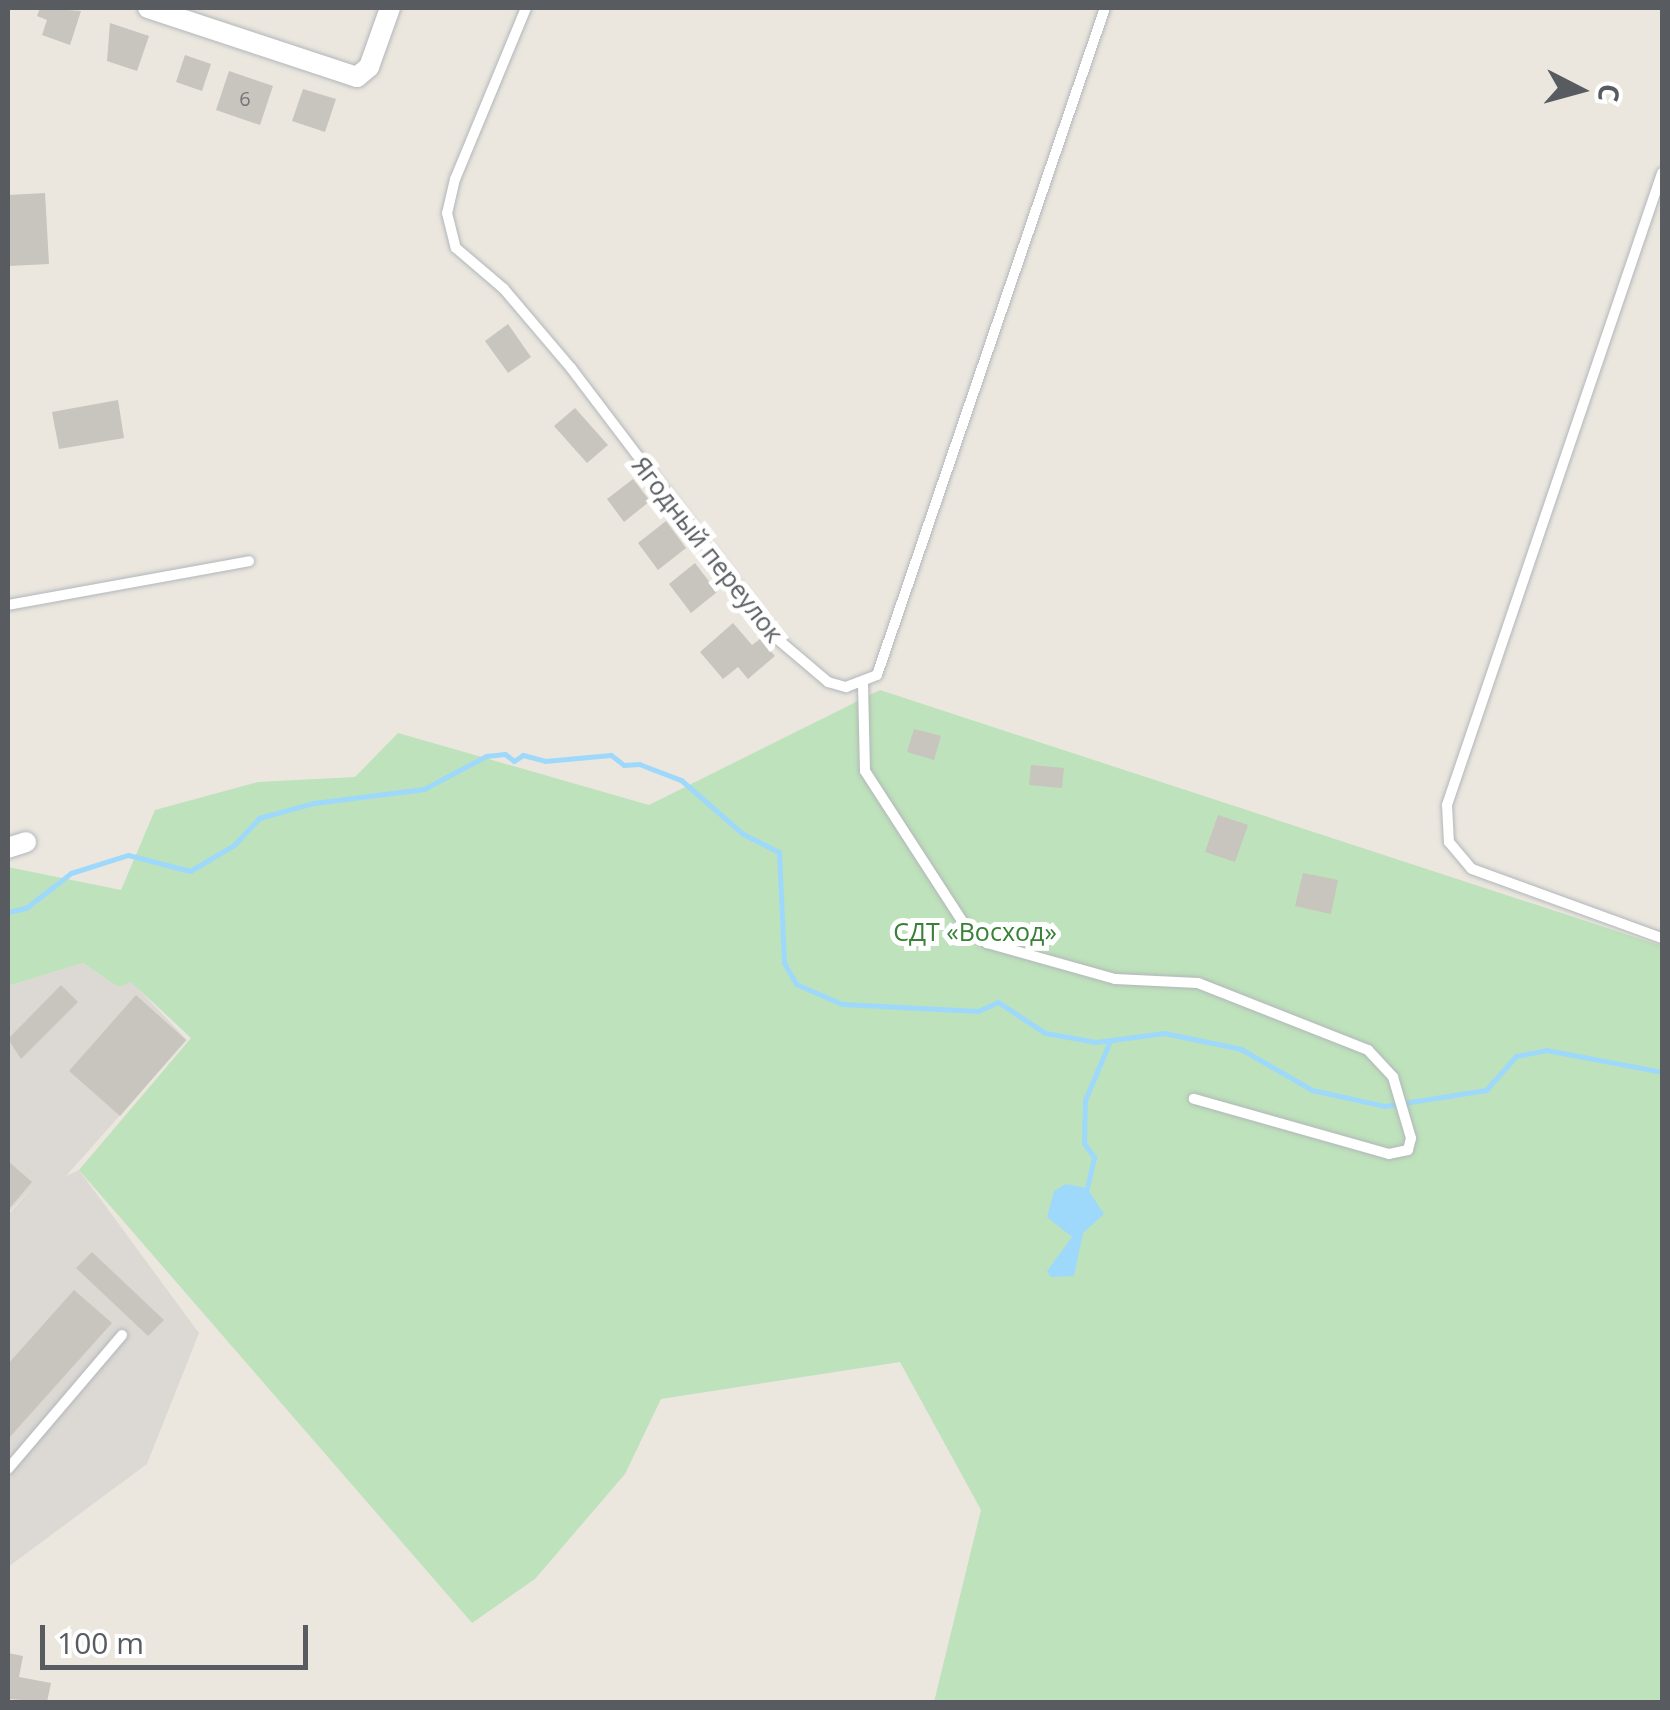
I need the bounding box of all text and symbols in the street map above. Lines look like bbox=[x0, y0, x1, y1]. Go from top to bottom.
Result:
north arrow bbox=[1530, 40, 1630, 140]
text: С bbox=[1590, 82, 1630, 104]
house number: 6 bbox=[239, 86, 251, 110]
street label: Ягодный переулок bbox=[626, 450, 790, 648]
park label: СДТ «Восход» bbox=[893, 916, 1057, 946]
scale bar bbox=[45, 1605, 312, 1667]
text: 100 m bbox=[57, 1622, 144, 1663]

